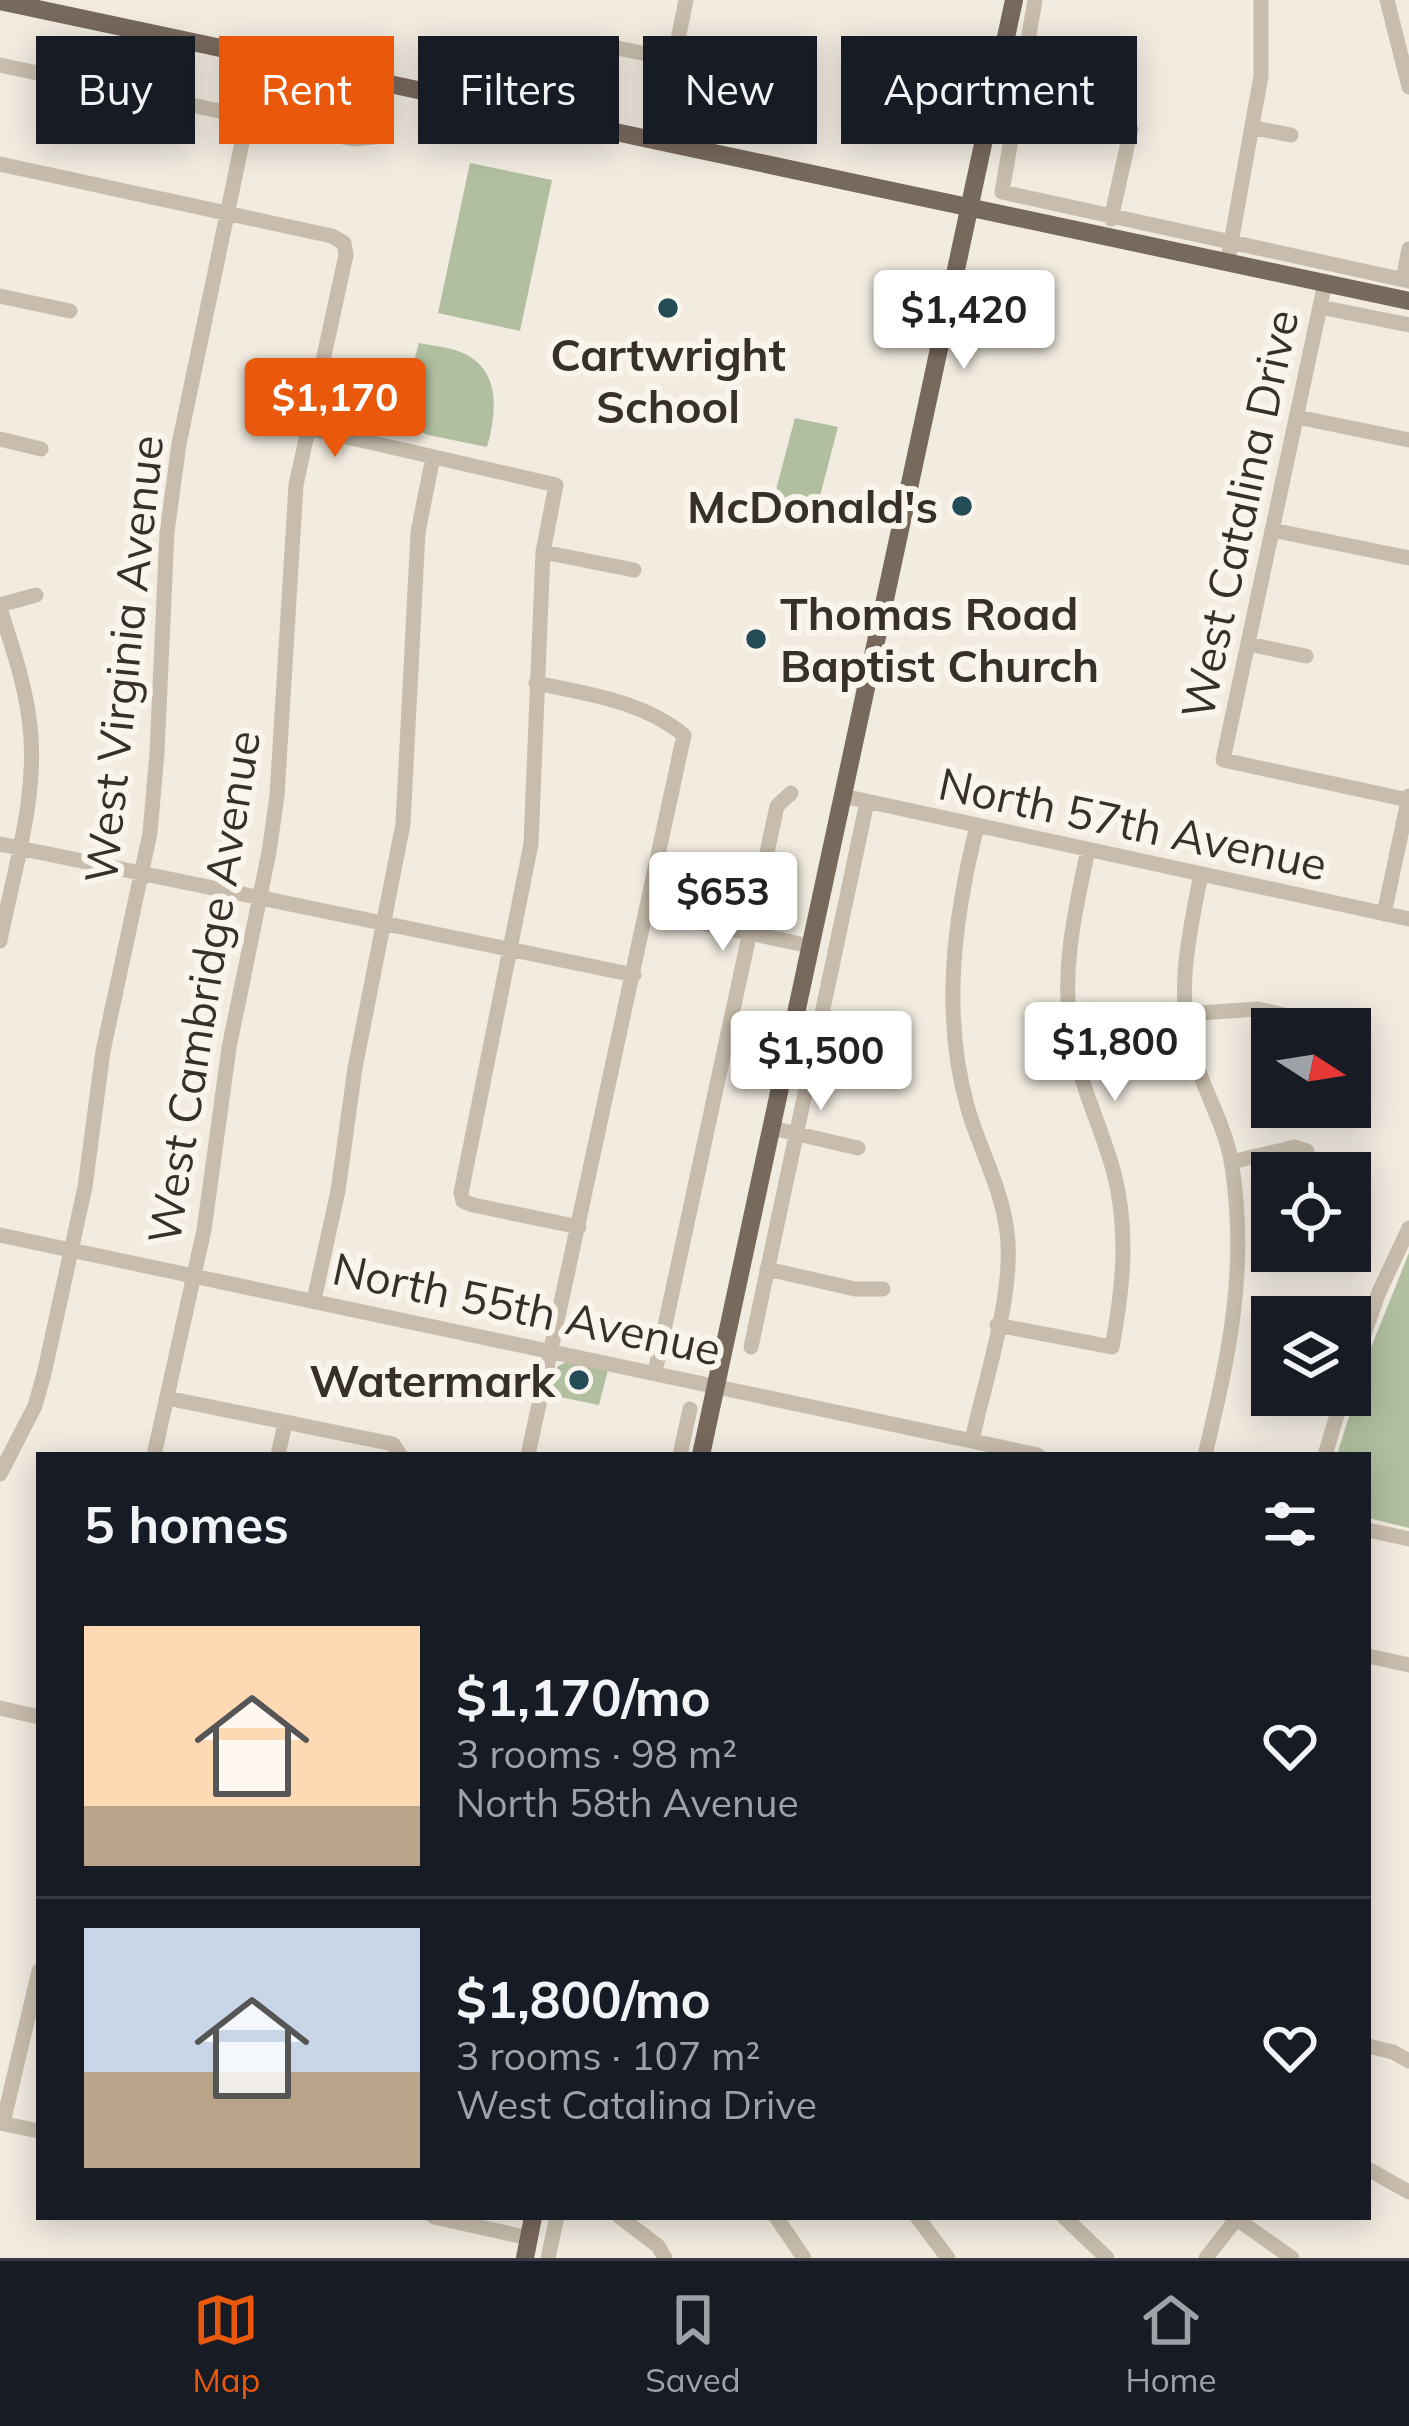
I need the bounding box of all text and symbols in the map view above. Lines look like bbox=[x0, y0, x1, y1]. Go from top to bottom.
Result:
chip: Buy bbox=[36, 36, 195, 144]
chip: Rent bbox=[219, 36, 394, 144]
chip: Filters bbox=[418, 36, 619, 144]
chip: New bbox=[643, 36, 817, 144]
chip: Apartment bbox=[841, 36, 1137, 144]
pin: $1,420 bbox=[866, 270, 1062, 372]
text: $1,420 bbox=[901, 284, 1027, 333]
marker: Cartwright School bbox=[655, 295, 681, 321]
street label: West Catalina Drive bbox=[1168, 304, 1310, 724]
place label: Cartwright School bbox=[550, 326, 786, 434]
pin: $1,170 bbox=[237, 358, 433, 460]
text: $1,170 bbox=[272, 372, 398, 421]
street label: West Virginia Avenue bbox=[72, 432, 174, 886]
place label: McDonald's bbox=[687, 478, 938, 534]
marker: McDonald's bbox=[949, 493, 975, 519]
place label: Thomas Road Baptist Church bbox=[780, 585, 1099, 693]
marker: Thomas Road Baptist Church bbox=[743, 626, 769, 652]
street label: West Cambridge Avenue bbox=[135, 726, 271, 1248]
street label: North 57th Avenue bbox=[934, 755, 1332, 891]
pin: $653 bbox=[652, 852, 794, 954]
text: $653 bbox=[676, 866, 770, 915]
pin: $1,800 bbox=[1017, 1002, 1213, 1104]
north arrow bbox=[1251, 1008, 1371, 1128]
map controls bbox=[1251, 1008, 1371, 1416]
pin: $1,500 bbox=[723, 1011, 919, 1113]
text: $1,800 bbox=[1052, 1016, 1178, 1065]
text: $1,500 bbox=[758, 1025, 884, 1074]
button: locate bbox=[1251, 1152, 1371, 1272]
street label: North 55th Avenue bbox=[328, 1240, 726, 1376]
button: layers bbox=[1251, 1296, 1371, 1416]
place label: Watermark bbox=[309, 1352, 556, 1408]
marker: Watermark bbox=[566, 1367, 592, 1393]
icon: filters bbox=[1257, 1491, 1323, 1557]
text: 5 homes bbox=[84, 1492, 289, 1556]
text: $1,170/mo bbox=[456, 1665, 711, 1729]
icon: home bbox=[180, 1674, 324, 1818]
icon: heart bbox=[1257, 1713, 1323, 1779]
text: 3 rooms · 98 m² bbox=[456, 1729, 737, 1778]
text: North 58th Avenue bbox=[456, 1778, 799, 1827]
text: $1,800/mo bbox=[456, 1967, 711, 2031]
icon: home bbox=[180, 1976, 324, 2120]
icon: heart bbox=[1257, 2015, 1323, 2081]
text: 3 rooms · 107 m² bbox=[456, 2031, 760, 2080]
text: West Catalina Drive bbox=[456, 2080, 817, 2129]
tab: Map bbox=[192, 2287, 260, 2400]
tab: Saved bbox=[645, 2287, 741, 2400]
tab: Home bbox=[1125, 2287, 1217, 2400]

